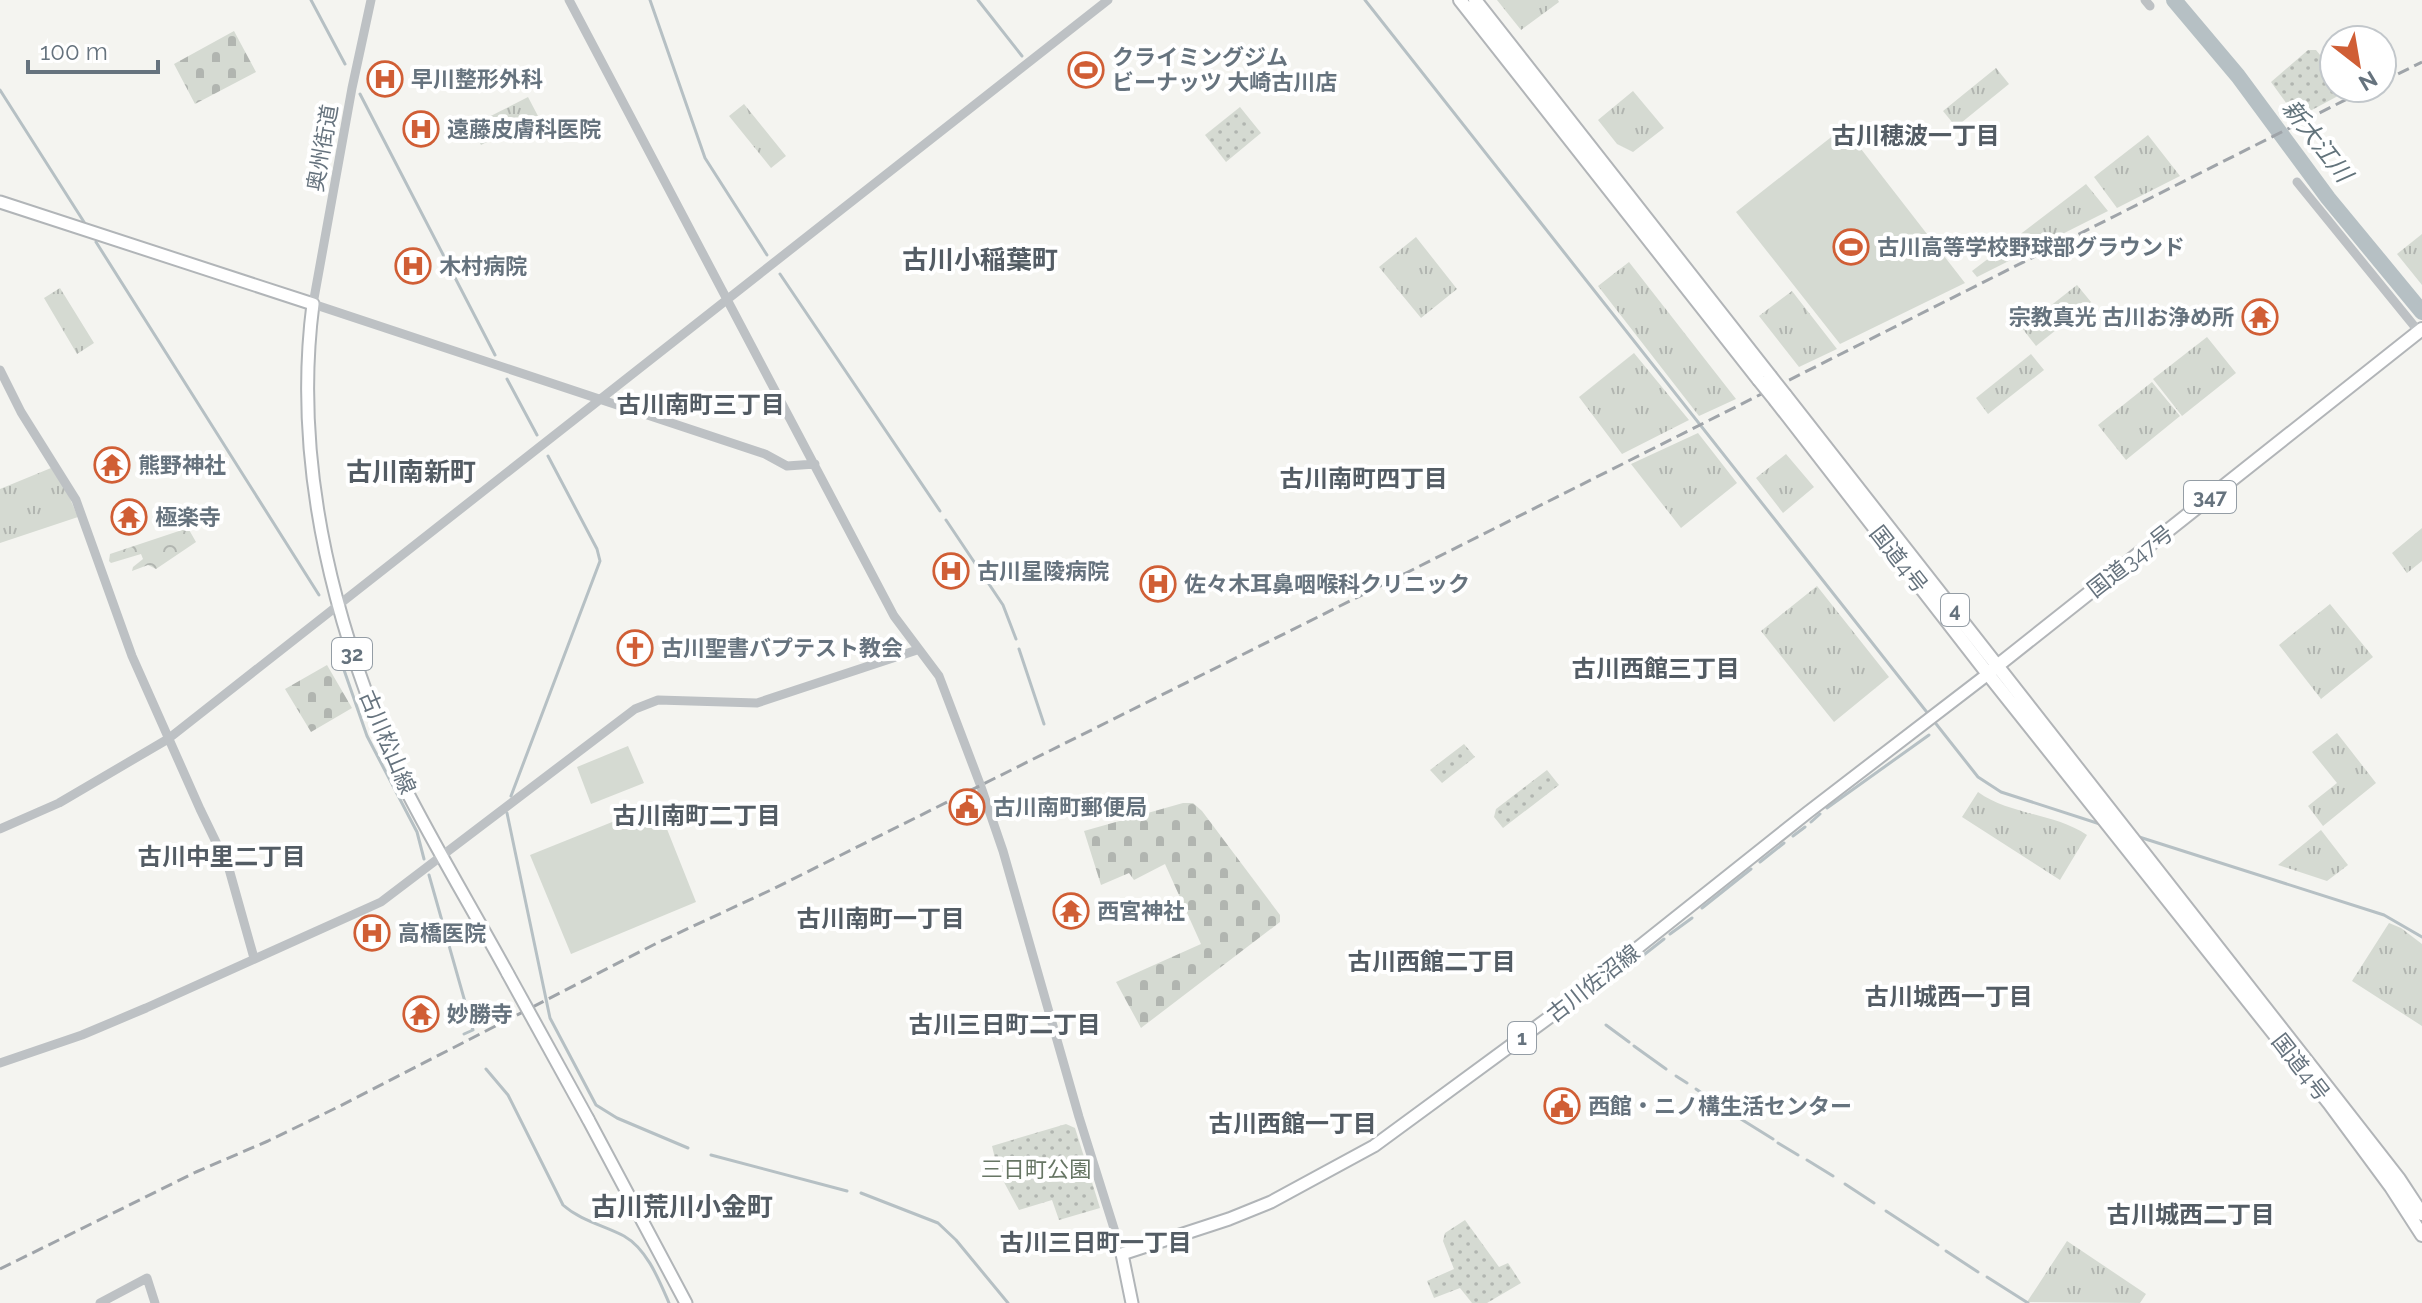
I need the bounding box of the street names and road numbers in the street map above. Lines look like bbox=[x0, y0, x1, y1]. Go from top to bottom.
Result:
street label: 奥州街道 bbox=[302, 102, 342, 194]
road number: 347 bbox=[2184, 481, 2236, 513]
street label: 国道4号 bbox=[1865, 520, 1933, 598]
street label: 国道347号 bbox=[2082, 520, 2178, 602]
road number: 4 bbox=[1941, 594, 1969, 626]
road number: 32 bbox=[332, 638, 372, 670]
street label: 古川松山線 bbox=[355, 686, 421, 798]
street label: 古川佐沼線 bbox=[1542, 939, 1644, 1027]
road number: 1 bbox=[1508, 1022, 1536, 1054]
street label: 国道4号 bbox=[2267, 1028, 2335, 1106]

